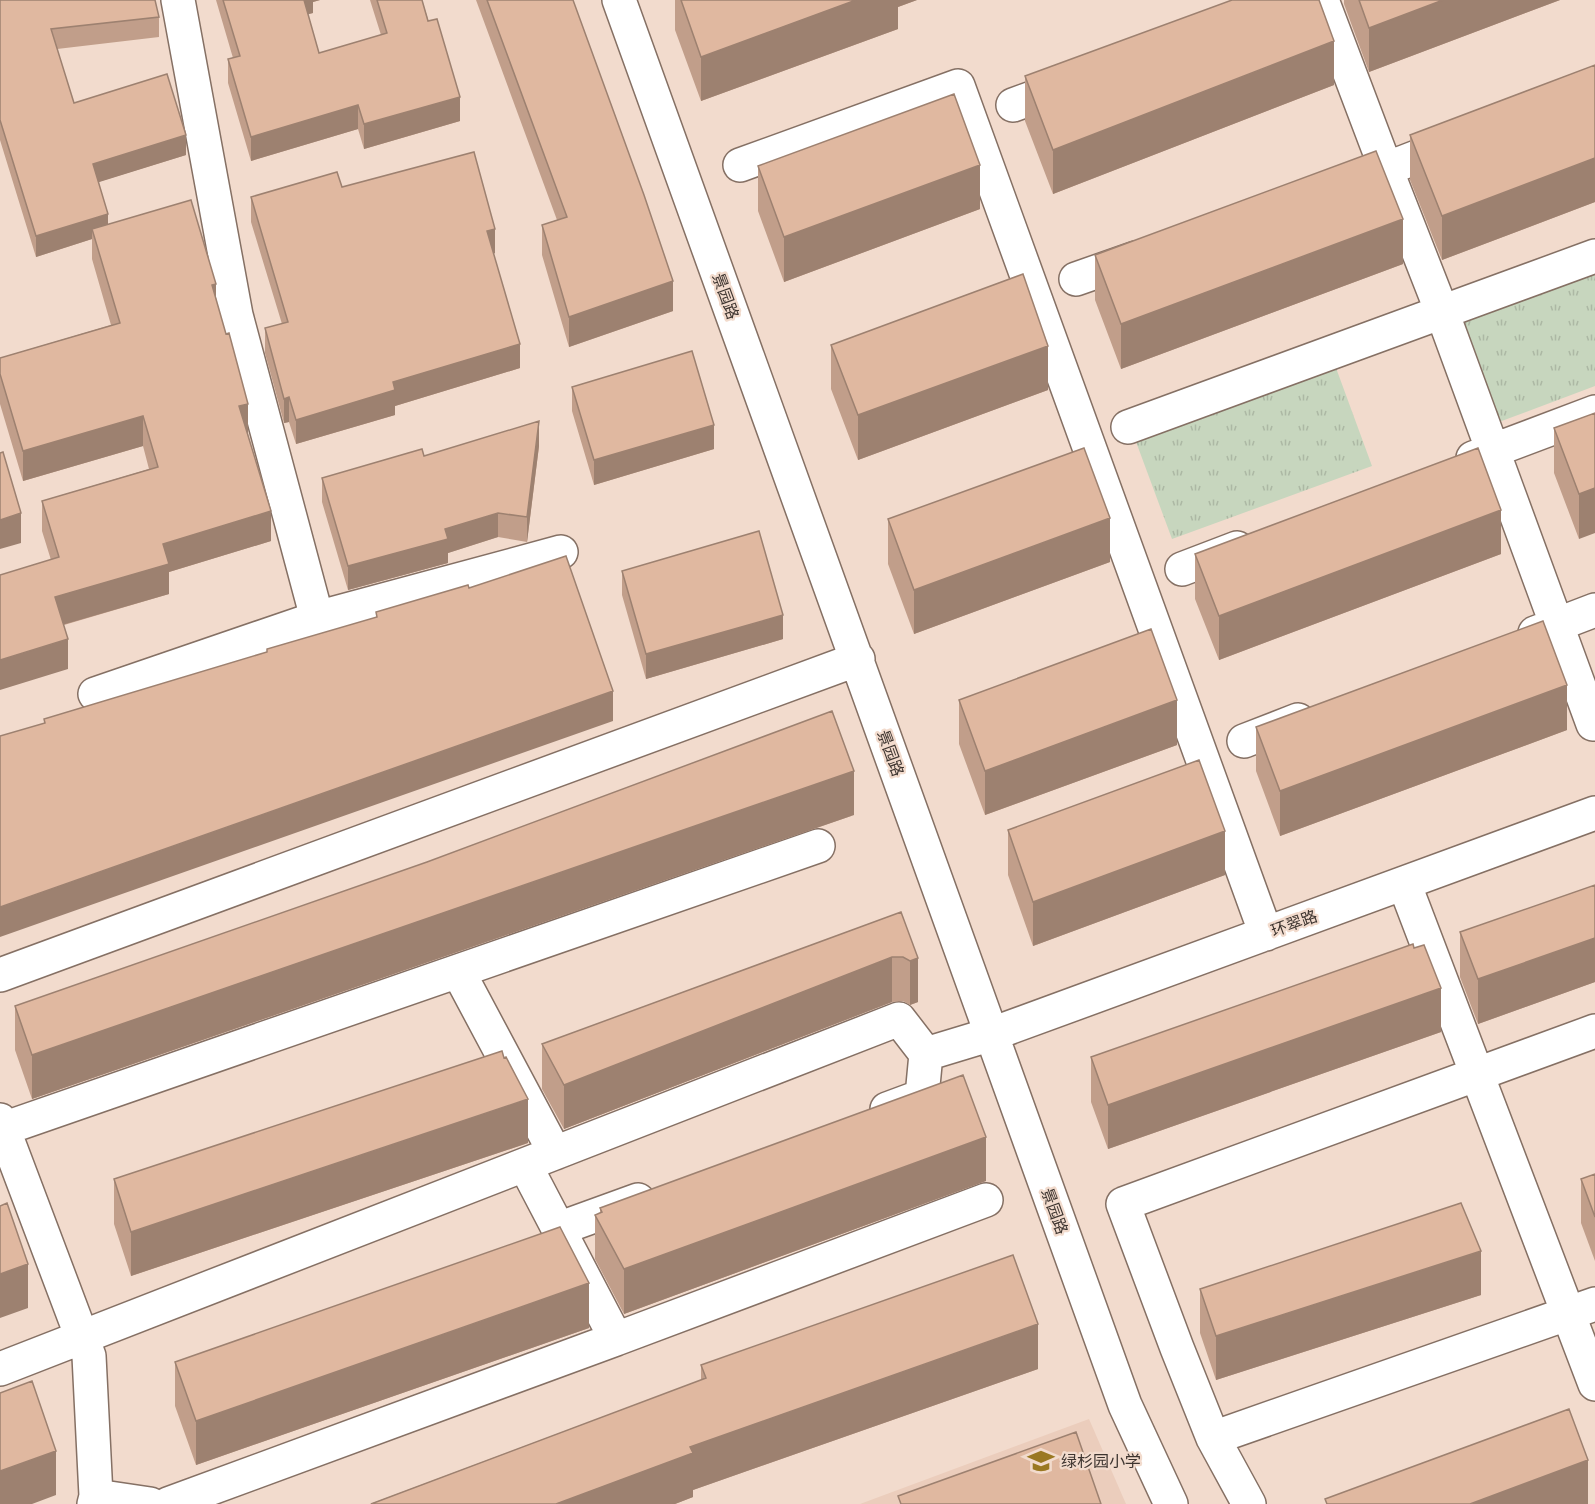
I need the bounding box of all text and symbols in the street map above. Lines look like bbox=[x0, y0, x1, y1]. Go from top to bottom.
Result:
street label: 景园路 bbox=[708, 270, 743, 322]
street label: 景园路 bbox=[873, 727, 908, 779]
street label: 环翠路 bbox=[1268, 906, 1320, 941]
street label: 景园路 bbox=[1037, 1185, 1072, 1237]
school or university icon: 绿杉园小学 bbox=[1026, 1446, 1056, 1476]
place label: 绿杉园小学 bbox=[1061, 1452, 1141, 1471]

